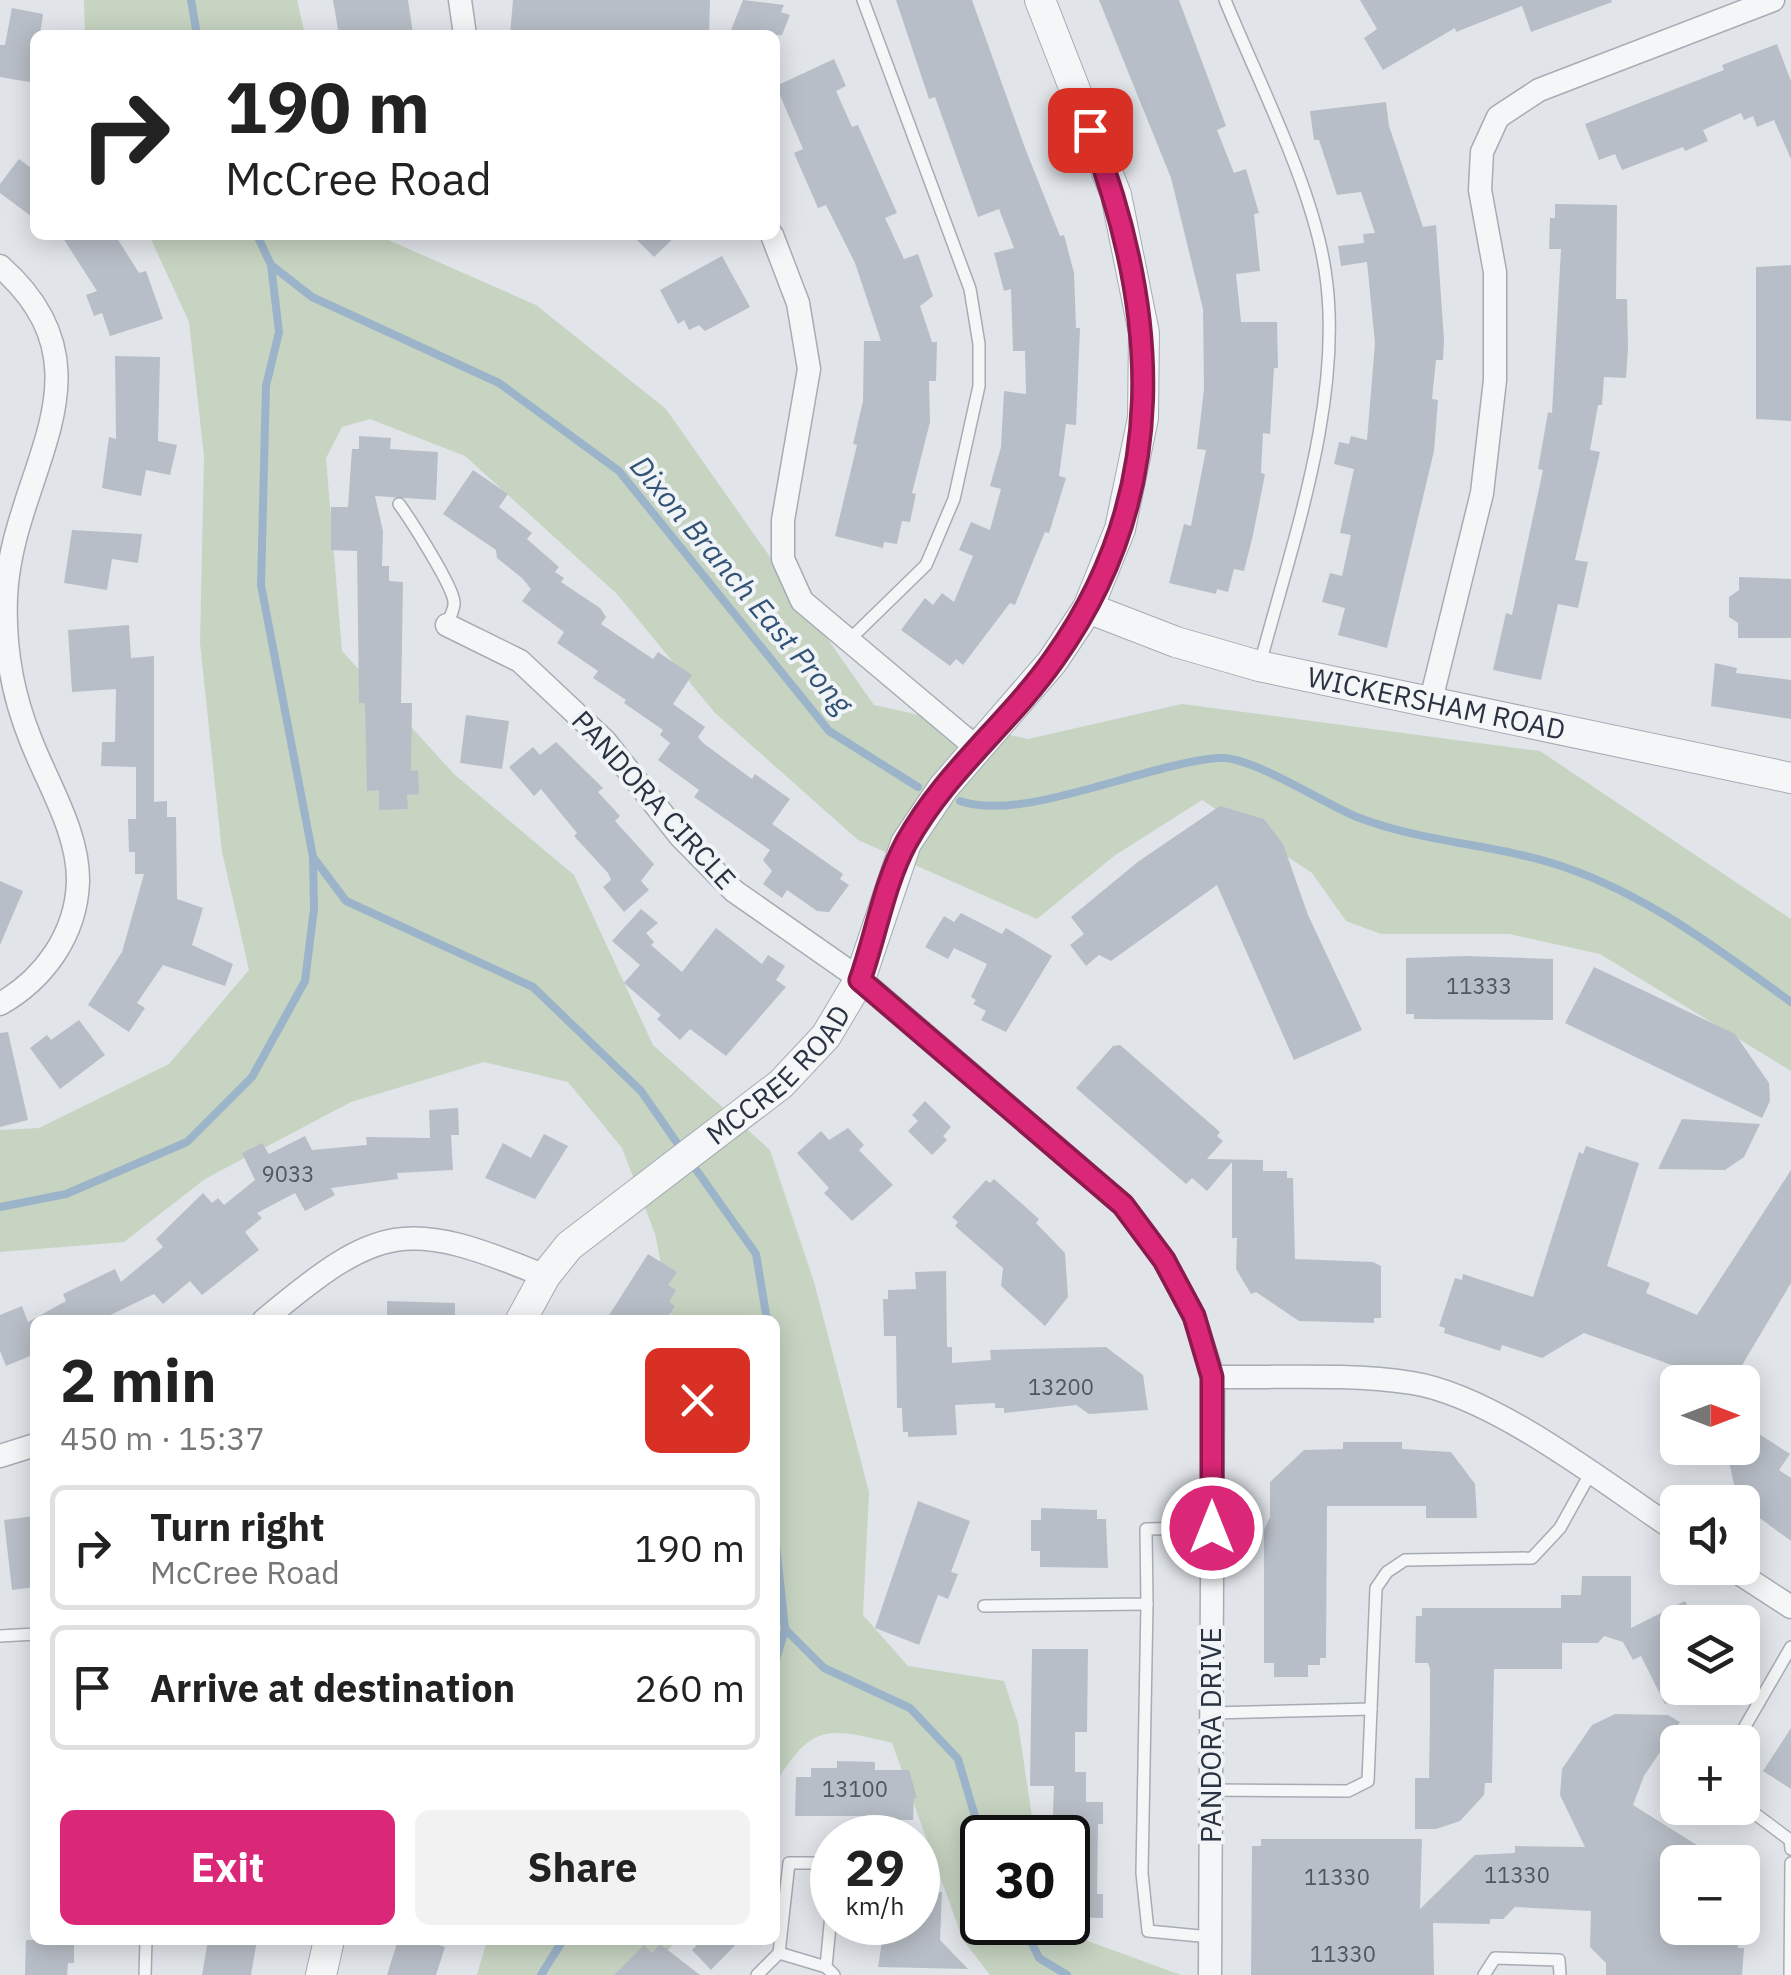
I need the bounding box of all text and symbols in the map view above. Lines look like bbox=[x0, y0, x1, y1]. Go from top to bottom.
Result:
text: 190 m bbox=[225, 61, 430, 152]
icon: right bbox=[60, 70, 190, 200]
pin bbox=[1048, 88, 1133, 173]
icon: arrive bbox=[1063, 103, 1118, 158]
text: McCree Road bbox=[225, 149, 492, 207]
water label: Dixon Branch East Prong bbox=[622, 447, 863, 723]
street label: WICKERSHAM ROAD bbox=[1304, 658, 1569, 748]
street label: PANDORA CIRCLE bbox=[564, 702, 745, 897]
house number: 11333 bbox=[1446, 971, 1512, 1000]
street label: MCCREE ROAD bbox=[698, 998, 858, 1153]
house number: 9033 bbox=[262, 1159, 314, 1188]
text: 2 min bbox=[60, 1340, 217, 1419]
button: close bbox=[645, 1348, 750, 1453]
north arrow bbox=[1660, 1365, 1760, 1465]
map controls bbox=[1660, 1365, 1760, 1945]
house number: 13200 bbox=[1028, 1372, 1094, 1401]
text: 450 m · 15:37 bbox=[60, 1417, 265, 1459]
position arrow bbox=[1160, 1476, 1264, 1580]
button: sound bbox=[1660, 1485, 1760, 1585]
text: Turn right bbox=[150, 1502, 325, 1551]
icon: right bbox=[65, 1520, 120, 1575]
text: 190 m bbox=[634, 1523, 745, 1572]
text: McCree Road bbox=[150, 1551, 340, 1593]
button: layers bbox=[1660, 1605, 1760, 1705]
street label: PANDORA DRIVE bbox=[1192, 1627, 1229, 1843]
icon: arrive bbox=[65, 1660, 120, 1715]
text: Arrive at destination bbox=[150, 1663, 515, 1712]
text: 260 m bbox=[634, 1663, 745, 1712]
button: + bbox=[1660, 1725, 1760, 1825]
house number: 13100 bbox=[822, 1774, 888, 1803]
button: Exit bbox=[60, 1810, 395, 1925]
button: Share bbox=[415, 1810, 750, 1925]
speed limit sign: 30 bbox=[960, 1815, 1090, 1945]
text: 29 bbox=[845, 1835, 905, 1900]
button: − bbox=[1660, 1845, 1760, 1945]
house number: 11330 bbox=[1484, 1860, 1550, 1889]
house number: 11330 bbox=[1304, 1862, 1370, 1891]
text: km/h bbox=[846, 1889, 904, 1922]
house number: 11330 bbox=[1310, 1939, 1376, 1968]

